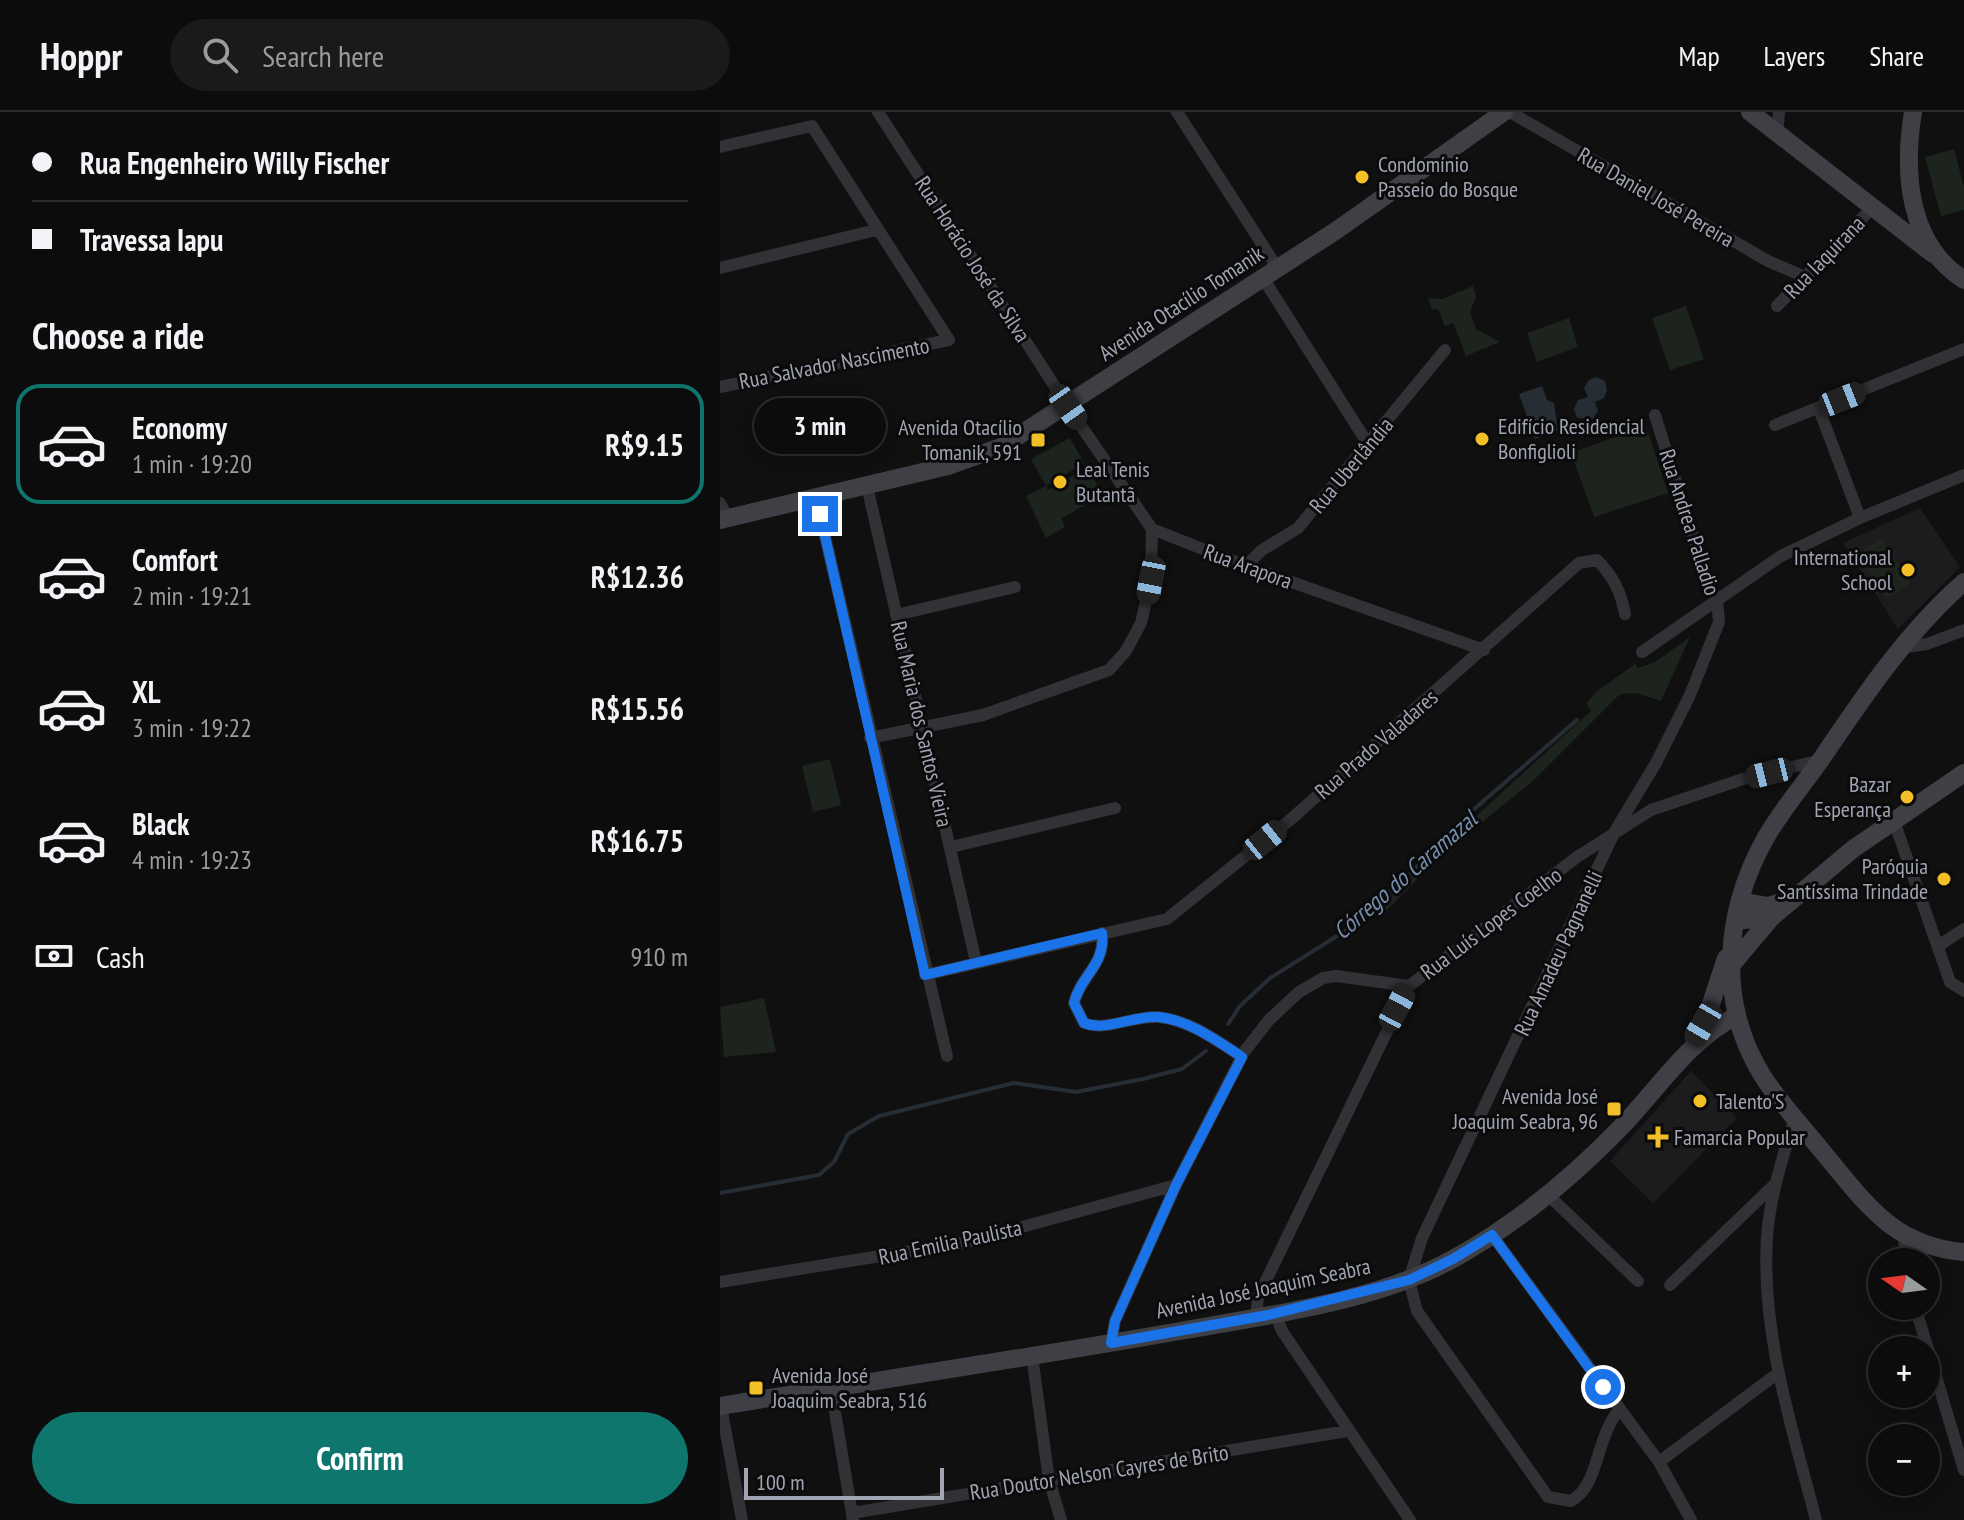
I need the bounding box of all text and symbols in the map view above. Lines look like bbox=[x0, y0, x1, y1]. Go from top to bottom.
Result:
search box bbox=[170, 19, 730, 91]
text: Hoppr bbox=[40, 31, 122, 80]
icon: search bbox=[198, 33, 242, 77]
text: Search here bbox=[262, 36, 384, 75]
text: Map bbox=[1678, 37, 1720, 74]
text: Layers bbox=[1764, 37, 1825, 74]
text: Share bbox=[1869, 37, 1924, 74]
street label: Rua Daniel José Pereira bbox=[1573, 141, 1739, 253]
text: Rua Engenheiro Willy Fischer bbox=[80, 143, 389, 182]
place label: Condomínio Passeio do Bosque bbox=[1378, 150, 1518, 203]
marker: Condomínio Passeio do Bosque bbox=[1353, 168, 1371, 186]
street label: Rua Horácio José da Silva bbox=[909, 171, 1037, 347]
street label: Rua Iaquirana bbox=[1778, 210, 1870, 304]
text: Travessa Iapu bbox=[80, 220, 223, 259]
street label: Avenida Otacílio Tomanik bbox=[1093, 239, 1269, 367]
text: Choose a ride bbox=[32, 312, 204, 359]
street label: Rua Salvador Nascimento bbox=[737, 331, 931, 395]
car bbox=[1815, 379, 1869, 419]
car bbox=[1044, 380, 1092, 434]
callout: 3 min bbox=[754, 398, 886, 454]
icon: car bbox=[36, 408, 108, 480]
text: Economy bbox=[132, 408, 227, 447]
text: 3 min bbox=[794, 409, 846, 442]
street label: Rua Uberlândia bbox=[1303, 411, 1399, 519]
place label: Edifício Residencial Bonfiglioli bbox=[1498, 412, 1646, 465]
place label: Avenida Otacílio Tomanik, 591 bbox=[898, 413, 1022, 466]
text: R$9.15 bbox=[605, 425, 684, 464]
marker: Edifício Residencial Bonfiglioli bbox=[1473, 430, 1491, 448]
marker: Avenida Otacílio Tomanik, 591 bbox=[1029, 431, 1047, 449]
street label: Rua Andrea Palladio bbox=[1653, 445, 1727, 599]
text: 1 min · 19:20 bbox=[132, 447, 252, 480]
place label: Leal Tenis Butantã bbox=[1076, 455, 1150, 508]
marker: Leal Tenis Butantã bbox=[1051, 473, 1069, 491]
route end bbox=[802, 496, 838, 532]
street label: Rua Arapora bbox=[1200, 537, 1296, 595]
icon: car bbox=[36, 540, 108, 612]
text: Comfort bbox=[132, 540, 218, 579]
place label: International School bbox=[1794, 543, 1893, 596]
car bbox=[1135, 554, 1167, 606]
text: R$12.36 bbox=[591, 557, 684, 596]
marker: International School bbox=[1899, 561, 1917, 579]
text: 2 min · 19:21 bbox=[132, 579, 252, 612]
street label: Rua Maria dos Santos Vieira bbox=[885, 618, 959, 830]
icon: car bbox=[36, 672, 108, 744]
text: XL bbox=[132, 672, 161, 711]
street label: Rua Prado Valadares bbox=[1309, 683, 1443, 805]
text: R$15.56 bbox=[591, 689, 684, 728]
text: 3 min · 19:22 bbox=[132, 711, 252, 744]
car bbox=[1743, 756, 1795, 790]
place label: Bazar Esperança bbox=[1814, 770, 1891, 823]
marker: Bazar Esperança bbox=[1898, 788, 1916, 806]
water label: Córrego do Caramazal bbox=[1327, 802, 1485, 946]
icon: car bbox=[36, 804, 108, 876]
text: Black bbox=[132, 804, 189, 843]
car bbox=[1239, 816, 1291, 864]
text: R$16.75 bbox=[591, 821, 684, 860]
text: 4 min · 19:23 bbox=[132, 843, 252, 876]
place label: Paróquia Santíssima Trindade bbox=[1777, 852, 1928, 905]
street label: Rua Luís Lopes Coelho bbox=[1415, 861, 1567, 985]
street label: Rua Amadeu Pagnanelli bbox=[1507, 866, 1609, 1040]
marker: Paróquia Santíssima Trindade bbox=[1935, 870, 1953, 888]
icon: cash bbox=[32, 934, 76, 978]
text: Cash bbox=[96, 937, 145, 976]
text: 910 m bbox=[630, 940, 688, 973]
car bbox=[1375, 981, 1419, 1035]
car bbox=[1681, 997, 1725, 1051]
place label: Avenida José Joaquim Seabra, 96 bbox=[1452, 1082, 1598, 1135]
place label: Talento'S bbox=[1716, 1087, 1784, 1115]
marker: Talento'S bbox=[1691, 1092, 1709, 1110]
marker: Avenida José Joaquim Seabra, 96 bbox=[1605, 1100, 1623, 1118]
place label: Famarcia Popular bbox=[1674, 1123, 1805, 1151]
marker: Famarcia Popular bbox=[1649, 1128, 1667, 1146]
street label: Rua Emilia Paulista bbox=[876, 1213, 1024, 1271]
north arrow bbox=[1868, 1248, 1940, 1320]
map controls bbox=[1868, 1248, 1940, 1496]
street label: Avenida José Joaquim Seabra bbox=[1153, 1252, 1373, 1324]
button: + bbox=[1868, 1336, 1940, 1408]
place label: Avenida José Joaquim Seabra, 516 bbox=[771, 1361, 927, 1414]
route start bbox=[1585, 1369, 1621, 1405]
marker: Avenida José Joaquim Seabra, 516 bbox=[747, 1379, 765, 1397]
button: Confirm bbox=[32, 1412, 688, 1504]
button: − bbox=[1868, 1424, 1940, 1496]
street label: Rua Doutor Nelson Cayres de Brito bbox=[968, 1438, 1230, 1506]
scale bar bbox=[744, 1464, 944, 1500]
text: 100 m bbox=[756, 1468, 805, 1496]

